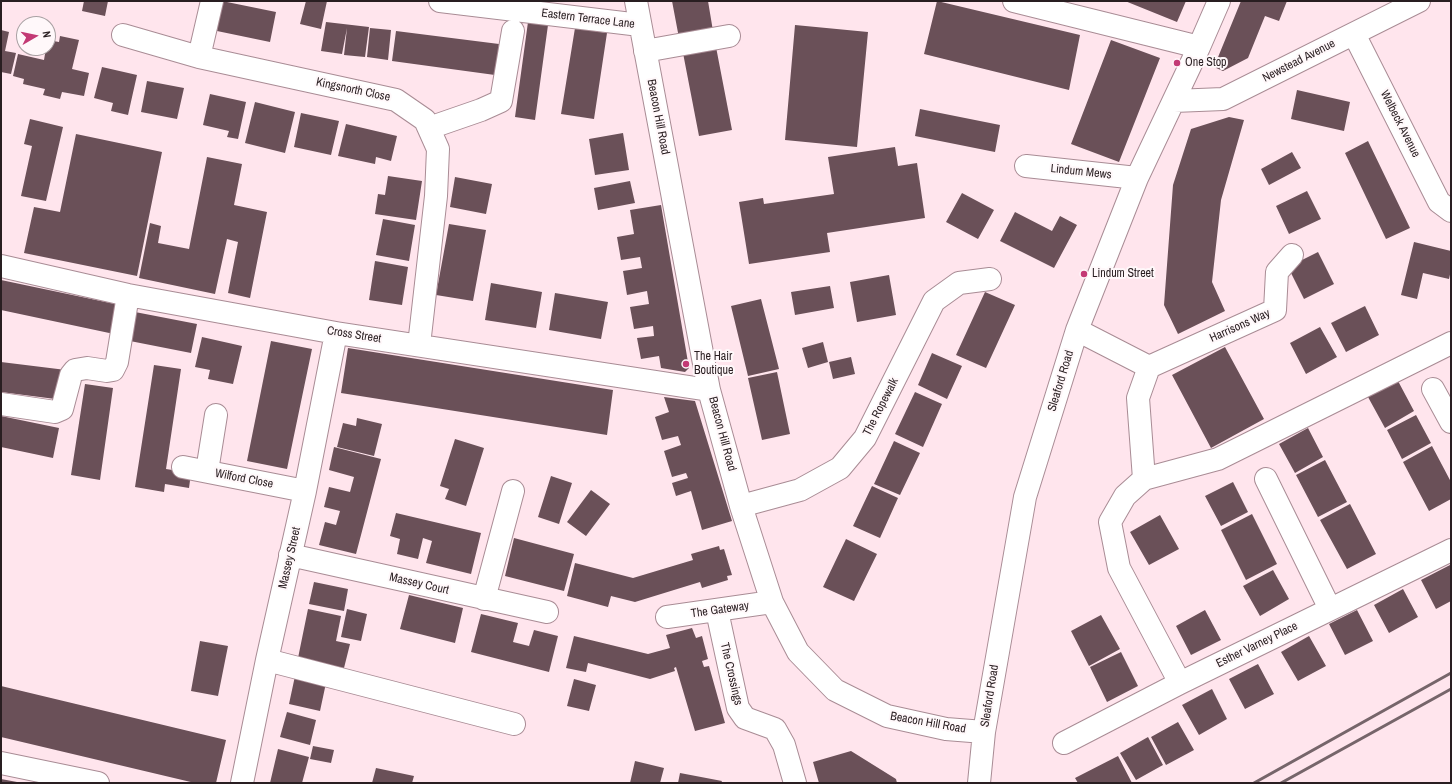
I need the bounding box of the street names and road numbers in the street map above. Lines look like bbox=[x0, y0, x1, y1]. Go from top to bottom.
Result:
street label: Eastern Terrace Lane bbox=[540, 6, 636, 32]
street label: Newstead Avenue bbox=[1260, 36, 1338, 86]
street label: Kingsnorth Close bbox=[315, 75, 391, 105]
street label: Beacon Hill Road bbox=[644, 78, 672, 156]
street label: Welbeck Avenue bbox=[1377, 88, 1423, 160]
street label: Lindum Mews bbox=[1050, 162, 1112, 182]
street label: Harrisons Way bbox=[1208, 306, 1272, 346]
street label: Cross Street bbox=[326, 324, 382, 346]
street label: Sleaford Road bbox=[1045, 349, 1077, 413]
street label: The Ropewalk bbox=[860, 376, 902, 438]
street label: Beacon Hill Road bbox=[705, 395, 739, 473]
street label: Wilford Close bbox=[214, 466, 274, 492]
street label: Massey Street bbox=[276, 526, 304, 590]
street label: Massey Court bbox=[388, 570, 450, 598]
street label: The Gateway bbox=[690, 599, 750, 621]
street label: Esther Varney Place bbox=[1214, 619, 1300, 671]
street label: The Crossings bbox=[717, 641, 745, 707]
street label: Sleaford Road bbox=[978, 664, 1002, 728]
street label: Beacon Hill Road bbox=[889, 709, 967, 737]

